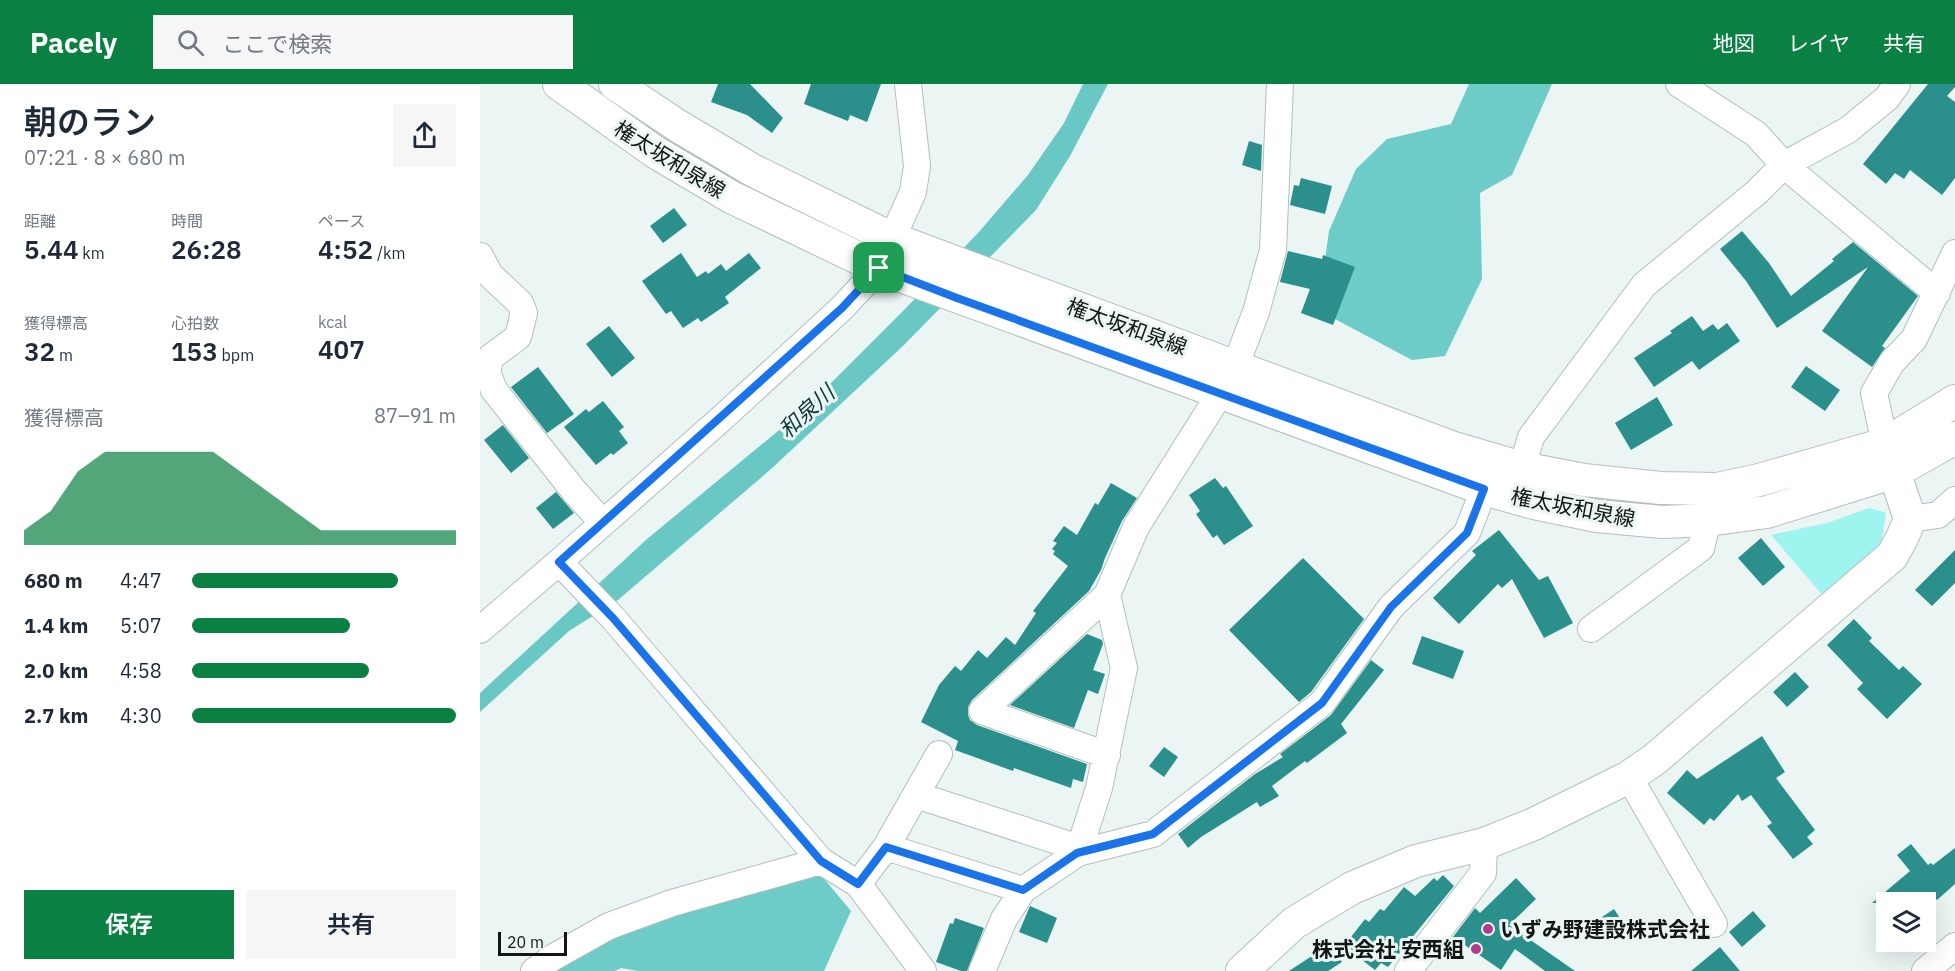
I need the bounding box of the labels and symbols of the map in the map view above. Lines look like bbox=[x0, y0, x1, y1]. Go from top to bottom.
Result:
street label: 権太坂和泉線 bbox=[609, 114, 731, 204]
pin bbox=[853, 242, 904, 293]
street label: 権太坂和泉線 bbox=[1063, 291, 1191, 361]
water label: 和泉川 bbox=[772, 377, 842, 444]
street label: 権太坂和泉線 bbox=[1508, 481, 1638, 533]
place label: いずみ野建設株式会社 bbox=[1500, 915, 1710, 943]
marker: いずみ野建設株式会社 bbox=[1481, 922, 1495, 936]
scale bar bbox=[498, 929, 567, 956]
place label: 株式会社 安西組 bbox=[1312, 935, 1464, 963]
marker: 株式会社 安西組 bbox=[1469, 942, 1483, 956]

